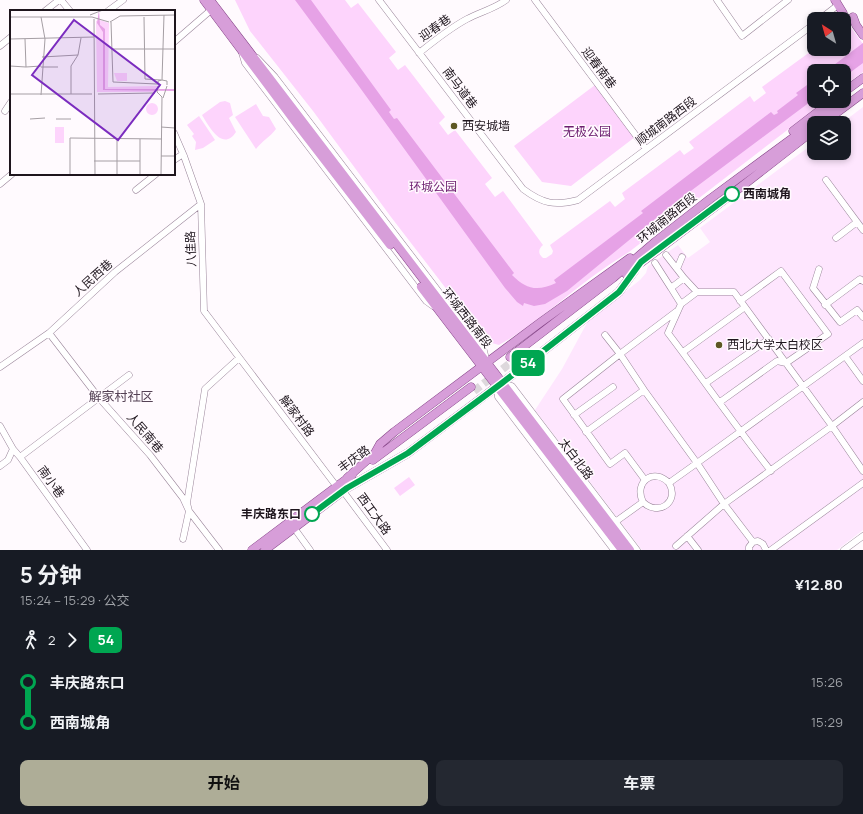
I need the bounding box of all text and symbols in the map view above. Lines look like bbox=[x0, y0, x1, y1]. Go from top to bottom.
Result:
inset map bbox=[10, 10, 175, 175]
street label: 迎春巷 bbox=[415, 10, 454, 45]
north arrow bbox=[807, 12, 851, 56]
map controls bbox=[807, 12, 851, 160]
street label: 迎春南巷 bbox=[578, 43, 621, 92]
street label: 南马道巷 bbox=[439, 63, 482, 112]
button: locate bbox=[807, 64, 851, 108]
street label: 顺城南路西段 bbox=[632, 92, 700, 149]
button: layers bbox=[807, 116, 851, 160]
place label: 西安城墙 bbox=[462, 117, 510, 134]
marker: 西安城墙 bbox=[449, 121, 459, 131]
park label: 无极公园 bbox=[563, 123, 611, 140]
park label: 环城公园 bbox=[409, 178, 457, 195]
place label: 西南城角 bbox=[743, 185, 791, 202]
marker: 西南城角 bbox=[724, 186, 740, 202]
street label: 环城南路西段 bbox=[633, 188, 700, 247]
street label: 八佳路 bbox=[181, 231, 200, 267]
street label: 人民西巷 bbox=[69, 255, 116, 300]
street label: 环城西路南段 bbox=[439, 284, 496, 351]
place label: 西北大学太白校区 bbox=[727, 336, 823, 353]
marker: 西北大学太白校区 bbox=[714, 340, 724, 350]
line badge: 54 bbox=[510, 350, 546, 376]
text: 54 bbox=[520, 353, 536, 372]
district label: 解家村社区 bbox=[88, 387, 154, 405]
street label: 解家村路 bbox=[276, 391, 319, 440]
street label: 人民南巷 bbox=[123, 409, 168, 456]
street label: 太白北路 bbox=[555, 434, 598, 483]
street label: 丰庆路 bbox=[334, 441, 373, 476]
street label: 南小巷 bbox=[34, 462, 69, 501]
street label: 西工大路 bbox=[353, 489, 395, 538]
place label: 丰庆路东口 bbox=[241, 505, 301, 522]
marker: 丰庆路东口 bbox=[304, 506, 320, 522]
text: 5 分钟 bbox=[20, 560, 81, 590]
text: ¥12.80 bbox=[795, 574, 843, 595]
text: 15:24 – 15:29 · 公交 bbox=[20, 591, 130, 609]
icon: walk bbox=[20, 629, 42, 651]
icon: forward bbox=[61, 629, 83, 651]
text: 54 bbox=[97, 630, 114, 649]
text: 2 bbox=[48, 631, 55, 649]
text: 丰庆路东口 bbox=[50, 672, 125, 693]
text: 15:26 bbox=[811, 673, 843, 691]
text: 西南城角 bbox=[50, 712, 110, 733]
text: 15:29 bbox=[811, 713, 843, 731]
button: 开始 bbox=[20, 760, 428, 806]
button: 车票 bbox=[436, 760, 843, 806]

